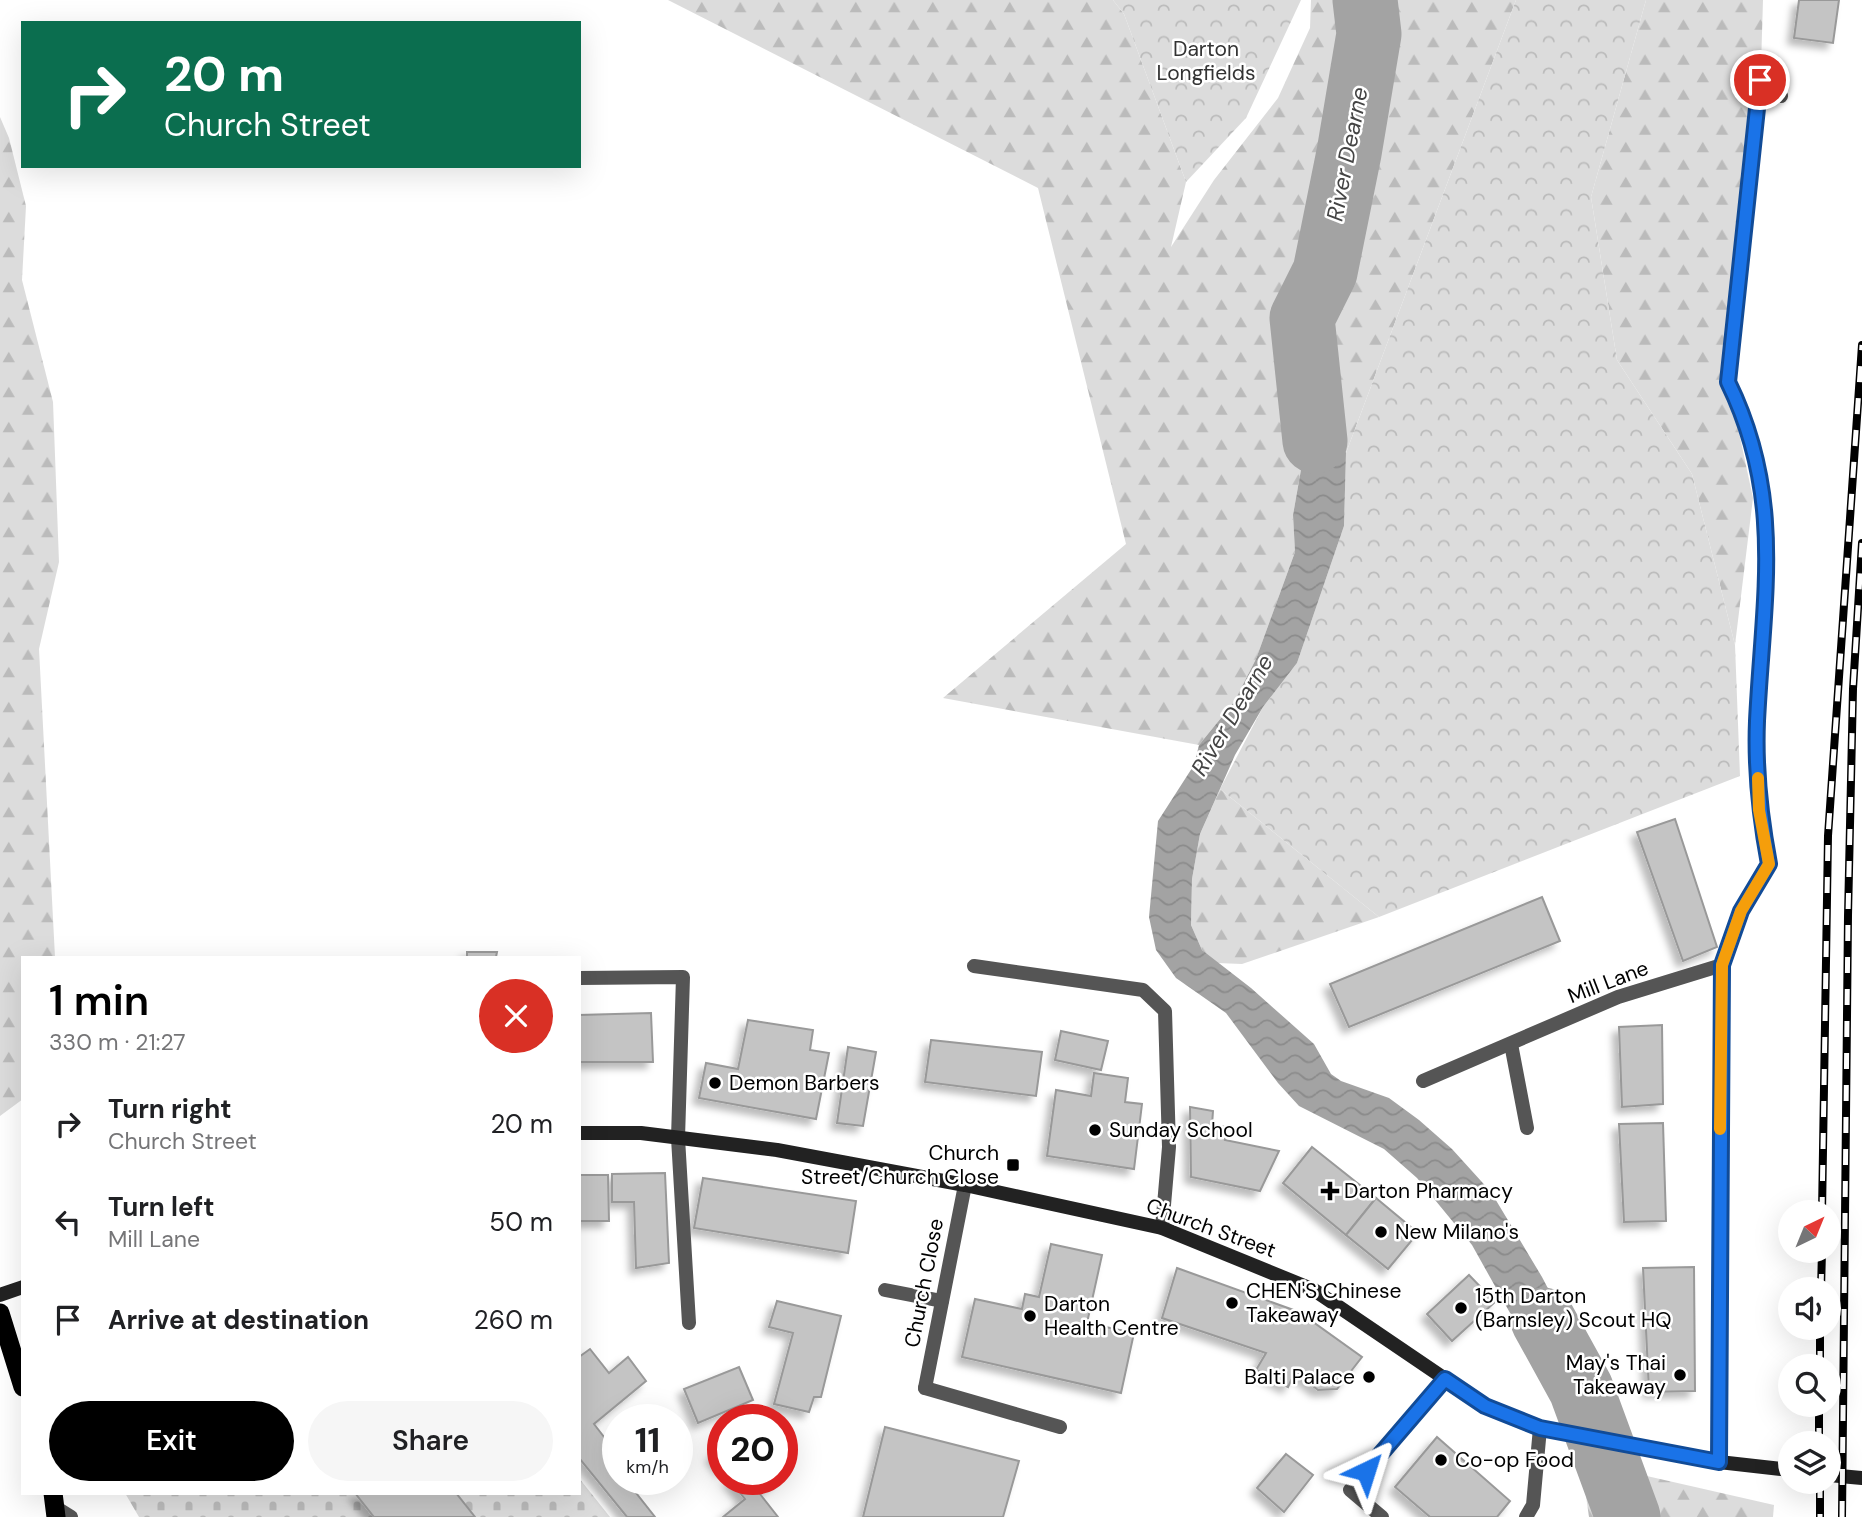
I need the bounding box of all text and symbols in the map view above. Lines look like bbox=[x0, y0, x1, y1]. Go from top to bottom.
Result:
park label: Darton Longfields bbox=[1157, 35, 1256, 87]
text: 20 m bbox=[164, 42, 284, 106]
icon: right bbox=[49, 49, 140, 140]
pin bbox=[1730, 50, 1790, 110]
icon: arrive bbox=[1741, 61, 1779, 99]
water label: River Dearne bbox=[1319, 84, 1375, 224]
text: Church Street bbox=[164, 104, 371, 146]
water label: River Dearne bbox=[1184, 649, 1280, 781]
street label: Mill Lane bbox=[1564, 954, 1652, 1010]
text: 1 min bbox=[49, 973, 149, 1028]
button: close bbox=[479, 979, 553, 1053]
text: 330 m · 21:27 bbox=[49, 1027, 186, 1057]
place label: Demon Barbers bbox=[729, 1069, 879, 1097]
marker: Demon Barbers bbox=[707, 1075, 723, 1091]
text: Turn right bbox=[108, 1092, 232, 1126]
icon: right bbox=[49, 1105, 87, 1143]
text: 20 m bbox=[490, 1107, 553, 1141]
place label: Sunday School bbox=[1109, 1116, 1253, 1144]
marker: Sunday School bbox=[1087, 1122, 1103, 1138]
text: Church Street bbox=[108, 1126, 257, 1156]
place label: Church Street/Church Close bbox=[801, 1139, 999, 1191]
marker: Church Street/Church Close bbox=[1005, 1157, 1021, 1173]
place label: Darton Pharmacy bbox=[1344, 1177, 1513, 1205]
marker: Darton Pharmacy bbox=[1322, 1183, 1338, 1199]
text: Turn left bbox=[108, 1190, 215, 1224]
street label: Church Street bbox=[1142, 1192, 1280, 1264]
north arrow bbox=[1778, 1200, 1841, 1264]
map controls bbox=[1778, 1200, 1841, 1494]
icon: left bbox=[49, 1203, 87, 1241]
text: 50 m bbox=[489, 1205, 553, 1239]
street label: Church Close bbox=[898, 1216, 950, 1350]
place label: New Milano's bbox=[1395, 1218, 1519, 1246]
text: Mill Lane bbox=[108, 1224, 200, 1254]
marker: New Milano's bbox=[1373, 1224, 1389, 1240]
place label: CHEN'S Chinese Takeaway bbox=[1246, 1277, 1402, 1329]
button: sound bbox=[1778, 1277, 1841, 1340]
place label: 15th Darton (Barnsley) Scout HQ bbox=[1475, 1282, 1672, 1334]
place label: Darton Health Centre bbox=[1044, 1290, 1179, 1342]
marker: CHEN'S Chinese Takeaway bbox=[1224, 1295, 1240, 1311]
marker: 15th Darton (Barnsley) Scout HQ bbox=[1453, 1300, 1469, 1316]
icon: arrive bbox=[49, 1301, 87, 1339]
text: Arrive at destination bbox=[108, 1303, 369, 1337]
text: 260 m bbox=[474, 1303, 553, 1337]
marker: Darton Health Centre bbox=[1022, 1308, 1038, 1324]
place label: May's Thai Takeaway bbox=[1566, 1349, 1666, 1401]
button: search bbox=[1778, 1354, 1841, 1417]
place label: Balti Palace bbox=[1244, 1363, 1355, 1391]
marker: May's Thai Takeaway bbox=[1672, 1367, 1688, 1383]
marker: Balti Palace bbox=[1361, 1369, 1377, 1385]
button: Exit bbox=[49, 1401, 294, 1481]
button: Share bbox=[308, 1401, 553, 1481]
speed limit sign: 20 bbox=[707, 1404, 798, 1495]
text: 11 bbox=[635, 1417, 660, 1463]
button: layers bbox=[1778, 1431, 1841, 1494]
position arrow bbox=[1329, 1434, 1403, 1508]
place label: Co-op Food bbox=[1455, 1446, 1574, 1474]
marker: Co-op Food bbox=[1433, 1452, 1449, 1468]
text: km/h bbox=[626, 1455, 669, 1479]

